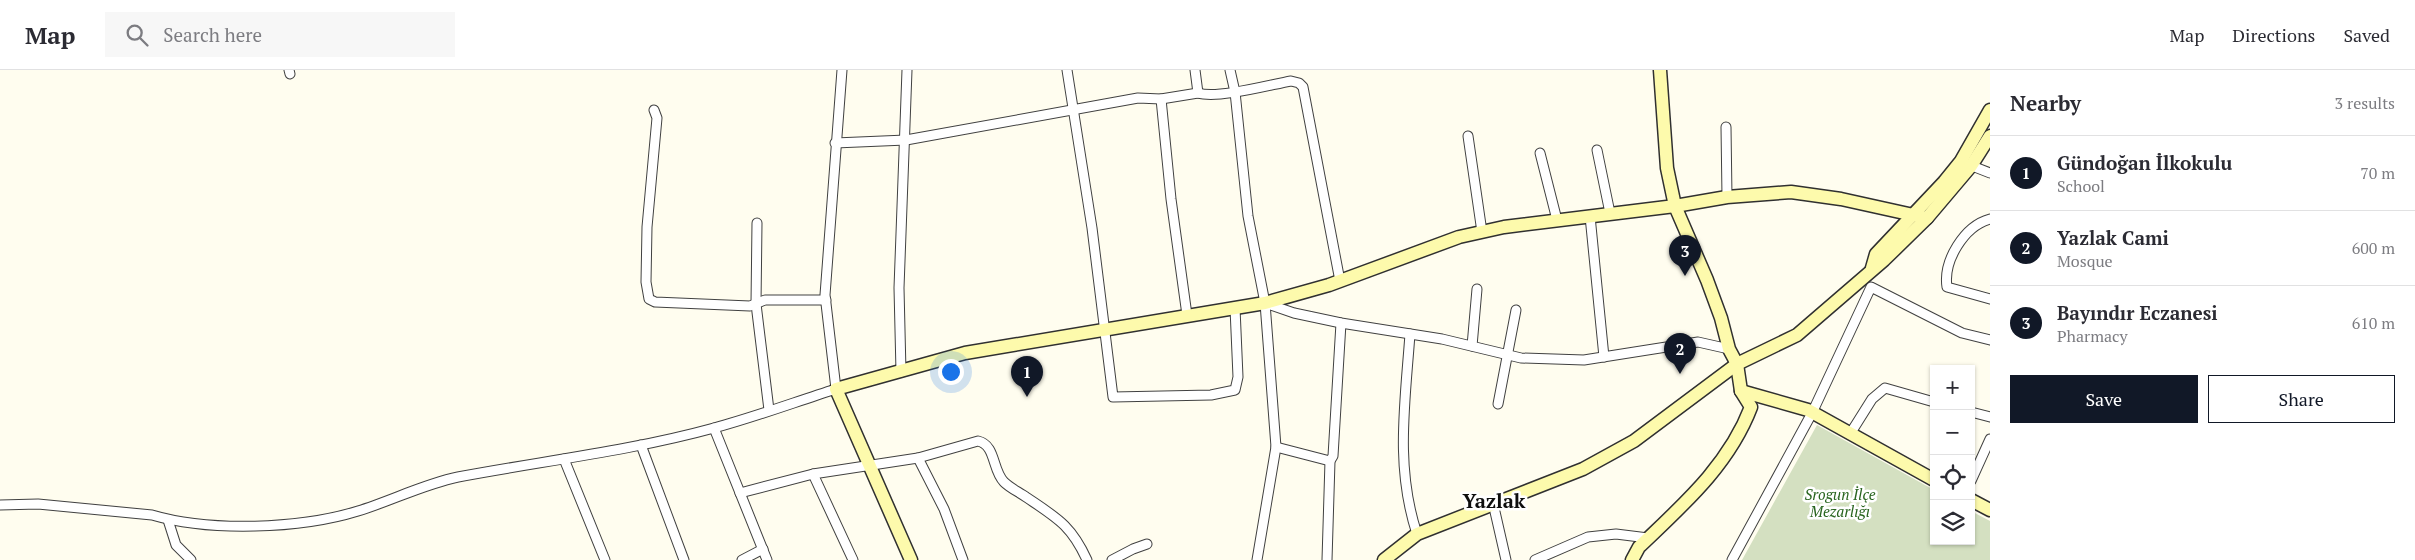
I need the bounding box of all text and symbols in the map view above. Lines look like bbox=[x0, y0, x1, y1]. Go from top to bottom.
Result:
search box bbox=[105, 12, 455, 57]
text: Map bbox=[25, 19, 75, 51]
icon: search bbox=[123, 21, 151, 49]
text: Search here bbox=[163, 22, 262, 47]
text: Map bbox=[2169, 23, 2204, 47]
text: Directions bbox=[2232, 23, 2315, 47]
text: Saved bbox=[2343, 23, 2390, 47]
text: Nearby bbox=[2010, 89, 2081, 117]
text: 3 results bbox=[2335, 92, 2395, 114]
text: Gündoğan İlkokulu bbox=[2057, 150, 2232, 175]
text: 1 bbox=[2021, 162, 2031, 184]
text: 70 m bbox=[2360, 162, 2395, 184]
text: School bbox=[2057, 175, 2105, 197]
text: Yazlak Cami bbox=[2057, 225, 2169, 250]
pin: 3 bbox=[1669, 235, 1701, 276]
text: 2 bbox=[2021, 237, 2031, 259]
text: 600 m bbox=[2352, 237, 2395, 259]
text: Mosque bbox=[2057, 250, 2113, 272]
text: Bayındır Eczanesi bbox=[2057, 300, 2218, 325]
text: 3 bbox=[2021, 312, 2031, 334]
text: 610 m bbox=[2352, 312, 2395, 334]
text: Pharmacy bbox=[2057, 325, 2128, 347]
pin: 2 bbox=[1664, 333, 1696, 374]
pin: 1 bbox=[1011, 356, 1043, 397]
your location bbox=[938, 359, 964, 385]
map controls bbox=[1930, 365, 1975, 545]
button: + bbox=[1930, 365, 1975, 410]
button: Save bbox=[2010, 375, 2198, 423]
button: Share bbox=[2208, 375, 2395, 423]
button: − bbox=[1930, 410, 1975, 455]
button: locate bbox=[1930, 455, 1975, 500]
park label: Srogun İlçe Mezarlığı bbox=[1804, 484, 1876, 521]
district label: Yazlak bbox=[1462, 487, 1526, 514]
button: layers bbox=[1930, 500, 1975, 545]

